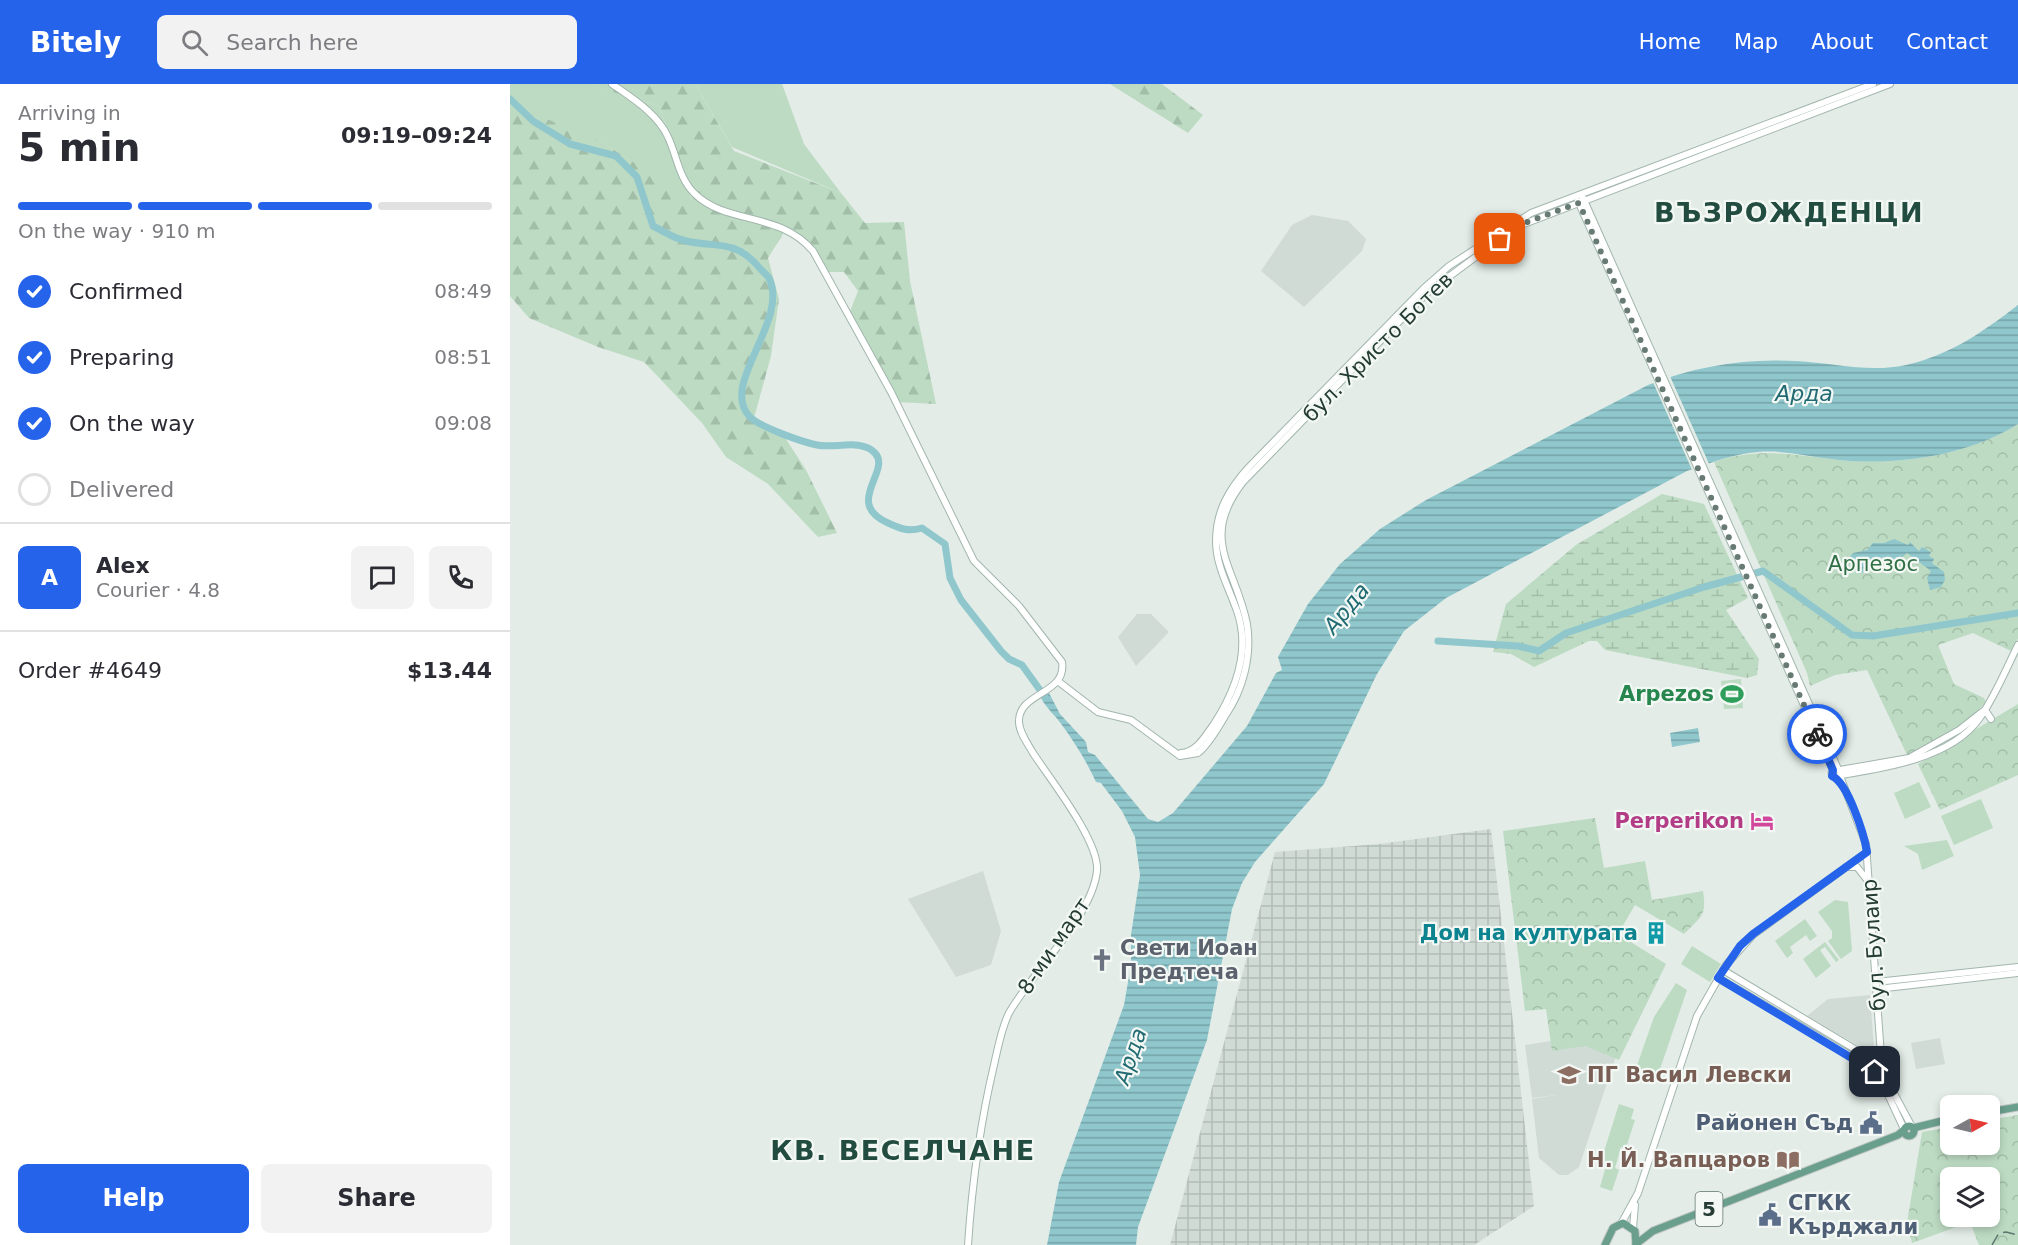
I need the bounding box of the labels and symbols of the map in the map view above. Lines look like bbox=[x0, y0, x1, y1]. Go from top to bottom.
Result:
district label: ВЪЗРОЖДЕНЦИ bbox=[1654, 197, 1924, 228]
pin bbox=[1474, 213, 1525, 264]
street label: бул. Христо Ботев bbox=[1298, 267, 1458, 427]
water label: Арда bbox=[1773, 381, 1833, 406]
park label: Арпезос bbox=[1828, 552, 1918, 576]
water label: Арда bbox=[1317, 578, 1374, 640]
sports icon: Arpezos bbox=[1719, 681, 1745, 707]
place label: Arpezos bbox=[1619, 682, 1714, 706]
courier bbox=[1787, 704, 1847, 764]
hotel icon: Perperikon bbox=[1749, 808, 1775, 834]
place label: Perperikon bbox=[1614, 809, 1744, 833]
street label: бул. Булаир bbox=[1857, 878, 1891, 1012]
street label: 8-ми март bbox=[1013, 893, 1095, 999]
building icon: Дом на културата bbox=[1643, 920, 1669, 946]
place label: Дом на културата bbox=[1420, 921, 1638, 945]
place label: Свети Иоан Предтеча bbox=[1120, 936, 1258, 984]
church icon: Свети Иоан Предтеча bbox=[1089, 947, 1115, 973]
water label: Арда bbox=[1109, 1025, 1152, 1089]
pin bbox=[1849, 1046, 1900, 1097]
school or university icon: ПГ Васил Левски bbox=[1556, 1062, 1582, 1088]
place label: ПГ Васил Левски bbox=[1587, 1063, 1792, 1087]
north arrow bbox=[1940, 1095, 2000, 1155]
public building icon: Районен Съд bbox=[1858, 1110, 1884, 1136]
place label: Районен Съд bbox=[1696, 1111, 1853, 1135]
district label: КВ. ВЕСЕЛЧАНЕ bbox=[770, 1135, 1036, 1166]
place label: Н. Й. Вапцаров bbox=[1587, 1147, 1770, 1172]
library icon: Н. Й. Вапцаров bbox=[1775, 1147, 1801, 1173]
place label: СГКК Кърджали bbox=[1788, 1191, 1918, 1239]
road number: 5 bbox=[1696, 1192, 1722, 1226]
public building icon: СГКК Кърджали bbox=[1757, 1202, 1783, 1228]

